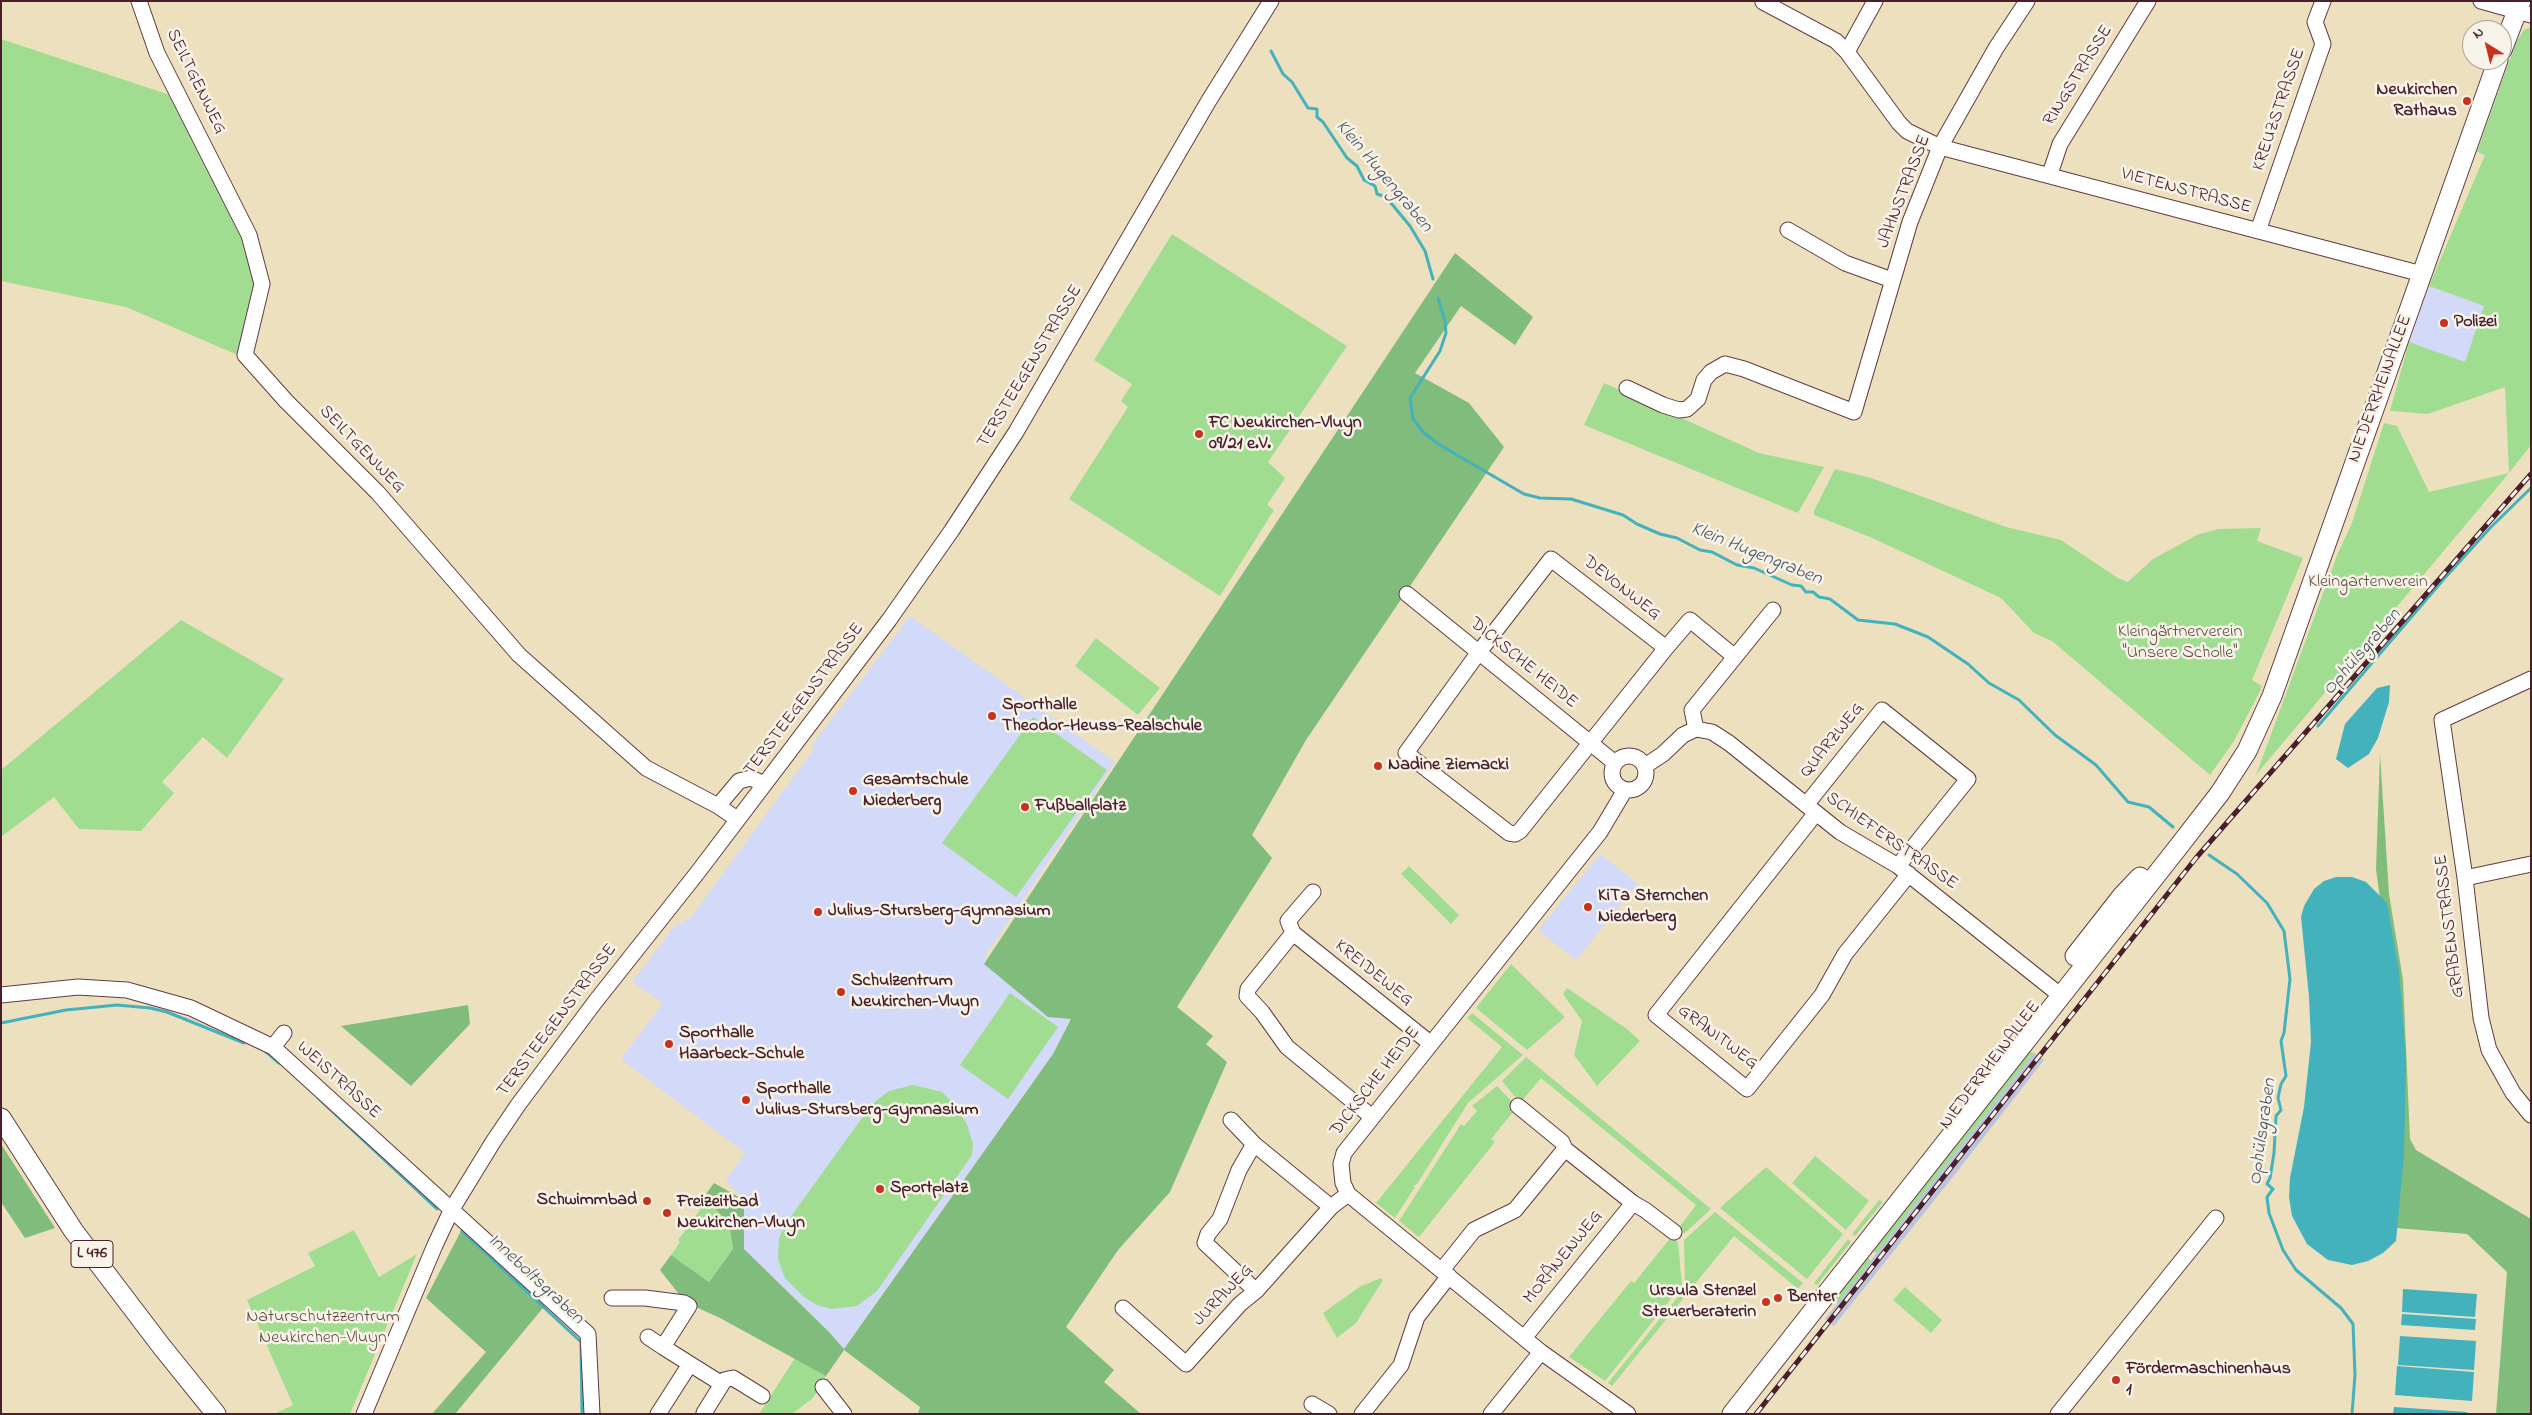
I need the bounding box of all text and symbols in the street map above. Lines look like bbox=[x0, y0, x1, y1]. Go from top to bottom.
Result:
north arrow bbox=[2462, 20, 2512, 70]
street label: RINGSTRASSE bbox=[2039, 22, 2119, 130]
text: N bbox=[2468, 22, 2488, 45]
street label: SEILTGENWEG bbox=[160, 26, 230, 138]
street label: KREUZSTRASSE bbox=[2249, 46, 2311, 174]
place label: Neukirchen Rathaus bbox=[2376, 80, 2457, 122]
marker: Neukirchen Rathaus bbox=[2461, 95, 2473, 107]
water label: Klein Hugengraben bbox=[1329, 116, 1437, 238]
street label: JAHNSTRASSE bbox=[1874, 132, 1936, 252]
street label: VIETENSTRASSE bbox=[2119, 164, 2253, 220]
street label: TERSTEEGENSTRASSE bbox=[974, 282, 1088, 452]
street label: NIEDERRHEINALLEE bbox=[2344, 312, 2418, 466]
place label: Polizei bbox=[2454, 312, 2497, 334]
marker: Polizei bbox=[2438, 317, 2450, 329]
street label: SEILTGENWEG bbox=[314, 401, 408, 499]
place label: FC Neukirchen-Vluyn 09/21 e.V. bbox=[1209, 413, 1362, 456]
marker: FC Neukirchen-Vluyn 09/21 e.V. bbox=[1193, 428, 1205, 440]
water label: Klein Hugengraben bbox=[1687, 518, 1825, 592]
street label: DEVONWEG bbox=[1578, 552, 1664, 626]
park label: Kleingartenverein bbox=[2308, 572, 2428, 594]
water label: Ophülsgraben bbox=[2319, 605, 2407, 701]
street label: DICKSCHE HEIDE bbox=[1464, 614, 1582, 714]
street label: TERSTEEGENSTRASSE bbox=[740, 619, 870, 781]
park label: Kleingärtnerverein "Unsere Scholle" bbox=[2118, 622, 2242, 664]
place label: Sporthalle Theodor-Heuss-Realschule bbox=[1002, 695, 1202, 738]
street label: QUARZWEG bbox=[1796, 699, 1870, 783]
marker: Sporthalle Theodor-Heuss-Realschule bbox=[986, 710, 998, 722]
place label: Nadine Ziemacki bbox=[1388, 755, 1509, 777]
marker: Nadine Ziemacki bbox=[1372, 760, 1384, 772]
place label: Gesamtschule Niederberg bbox=[863, 770, 968, 812]
marker: Gesamtschule Niederberg bbox=[847, 785, 859, 797]
street label: SCHIEFERSTRASSE bbox=[1821, 788, 1961, 896]
place label: Fußballplatz bbox=[1035, 796, 1126, 818]
marker: Fußballplatz bbox=[1019, 801, 1031, 813]
street label: GRABENSTRASSE bbox=[2431, 853, 2471, 999]
place label: KiTa Sternchen Niederberg bbox=[1598, 886, 1708, 929]
place label: Julius-Stursberg-Gymnasium bbox=[828, 901, 1050, 923]
marker: KiTa Sternchen Niederberg bbox=[1582, 901, 1594, 913]
marker: Julius-Stursberg-Gymnasium bbox=[812, 906, 824, 918]
street label: KREIDEWEG bbox=[1330, 936, 1416, 1012]
street label: TERSTEEGENSTRASSE bbox=[493, 940, 623, 1102]
place label: Schulzentrum Neukirchen-Vluyn bbox=[851, 971, 979, 1014]
marker: Schulzentrum Neukirchen-Vluyn bbox=[835, 986, 847, 998]
street label: NIEDERRHEINALLEE bbox=[1936, 997, 2046, 1135]
street label: GRANITWEG bbox=[1672, 1001, 1762, 1075]
place label: Sporthalle Haarbeck-Schule bbox=[679, 1023, 804, 1066]
street label: DICKSCHE HEIDE bbox=[1327, 1023, 1425, 1141]
street label: WEISTRASSE bbox=[291, 1038, 385, 1124]
marker: Sporthalle Haarbeck-Schule bbox=[663, 1038, 675, 1050]
water label: Ophülsgraben bbox=[2245, 1077, 2283, 1187]
place label: Sporthalle Julius-Stursberg-Gymnasium bbox=[756, 1079, 978, 1122]
marker: Sporthalle Julius-Stursberg-Gymnasium bbox=[740, 1094, 752, 1106]
place label: Sportplatz bbox=[890, 1178, 968, 1200]
marker: Sportplatz bbox=[874, 1183, 886, 1195]
place label: Schwimmbad bbox=[537, 1190, 637, 1212]
place label: Freizeitbad Neukirchen-Vluyn bbox=[677, 1192, 805, 1234]
marker: Schwimmbad bbox=[641, 1195, 653, 1207]
marker: Freizeitbad Neukirchen-Vluyn bbox=[661, 1207, 673, 1219]
street label: MORÄNENWEG bbox=[1520, 1207, 1608, 1309]
water label: Inneboltsgraben bbox=[482, 1230, 588, 1330]
road number: L 476 bbox=[71, 1240, 113, 1268]
street label: JURAWEG bbox=[1189, 1261, 1259, 1331]
place label: Ursula Stenzel Steuerberaterin bbox=[1642, 1281, 1756, 1324]
place label: Benter bbox=[1788, 1287, 1837, 1309]
marker: Benter bbox=[1772, 1292, 1784, 1304]
marker: Ursula Stenzel Steuerberaterin bbox=[1760, 1296, 1772, 1308]
park label: Naturschutzzentrum Neukirchen-Vluyn bbox=[246, 1307, 400, 1350]
place label: Fördermaschinenhaus 1 bbox=[2126, 1359, 2291, 1402]
marker: Fördermaschinenhaus 1 bbox=[2110, 1374, 2122, 1386]

